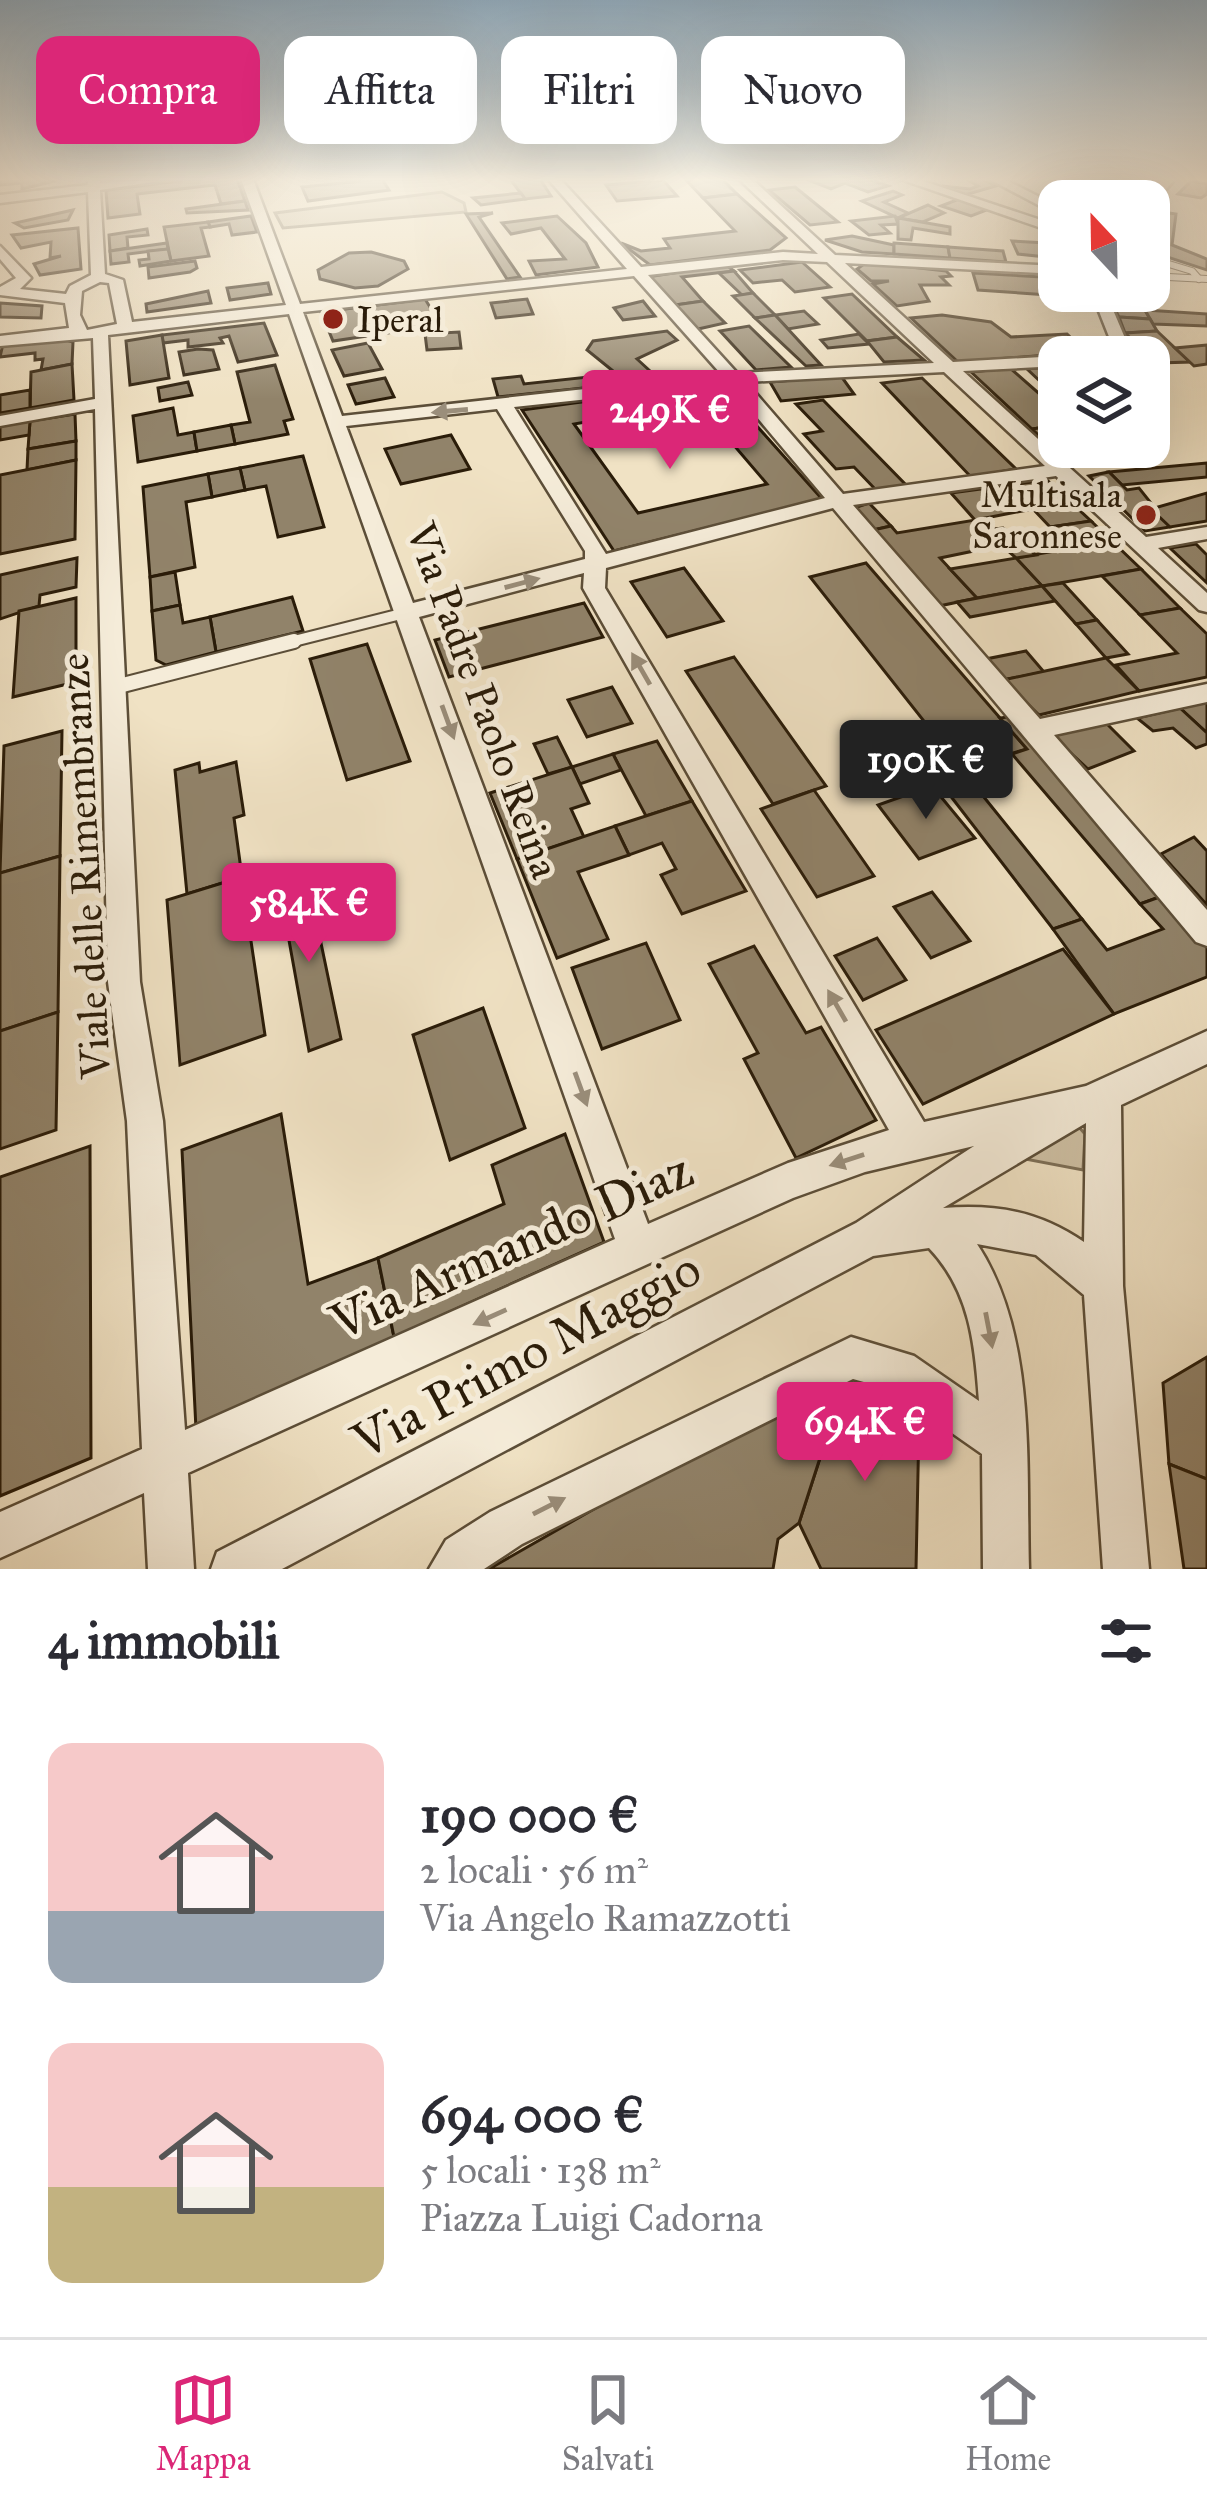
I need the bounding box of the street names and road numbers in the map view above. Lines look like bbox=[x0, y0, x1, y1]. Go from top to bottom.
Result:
street label: Via Padre Paolo Reina bbox=[394, 515, 572, 885]
street label: Viale delle Rimembranze bbox=[48, 652, 122, 1081]
street label: Via Armando Diaz bbox=[320, 1138, 702, 1354]
street label: Via Primo Maggio bbox=[341, 1237, 711, 1473]

